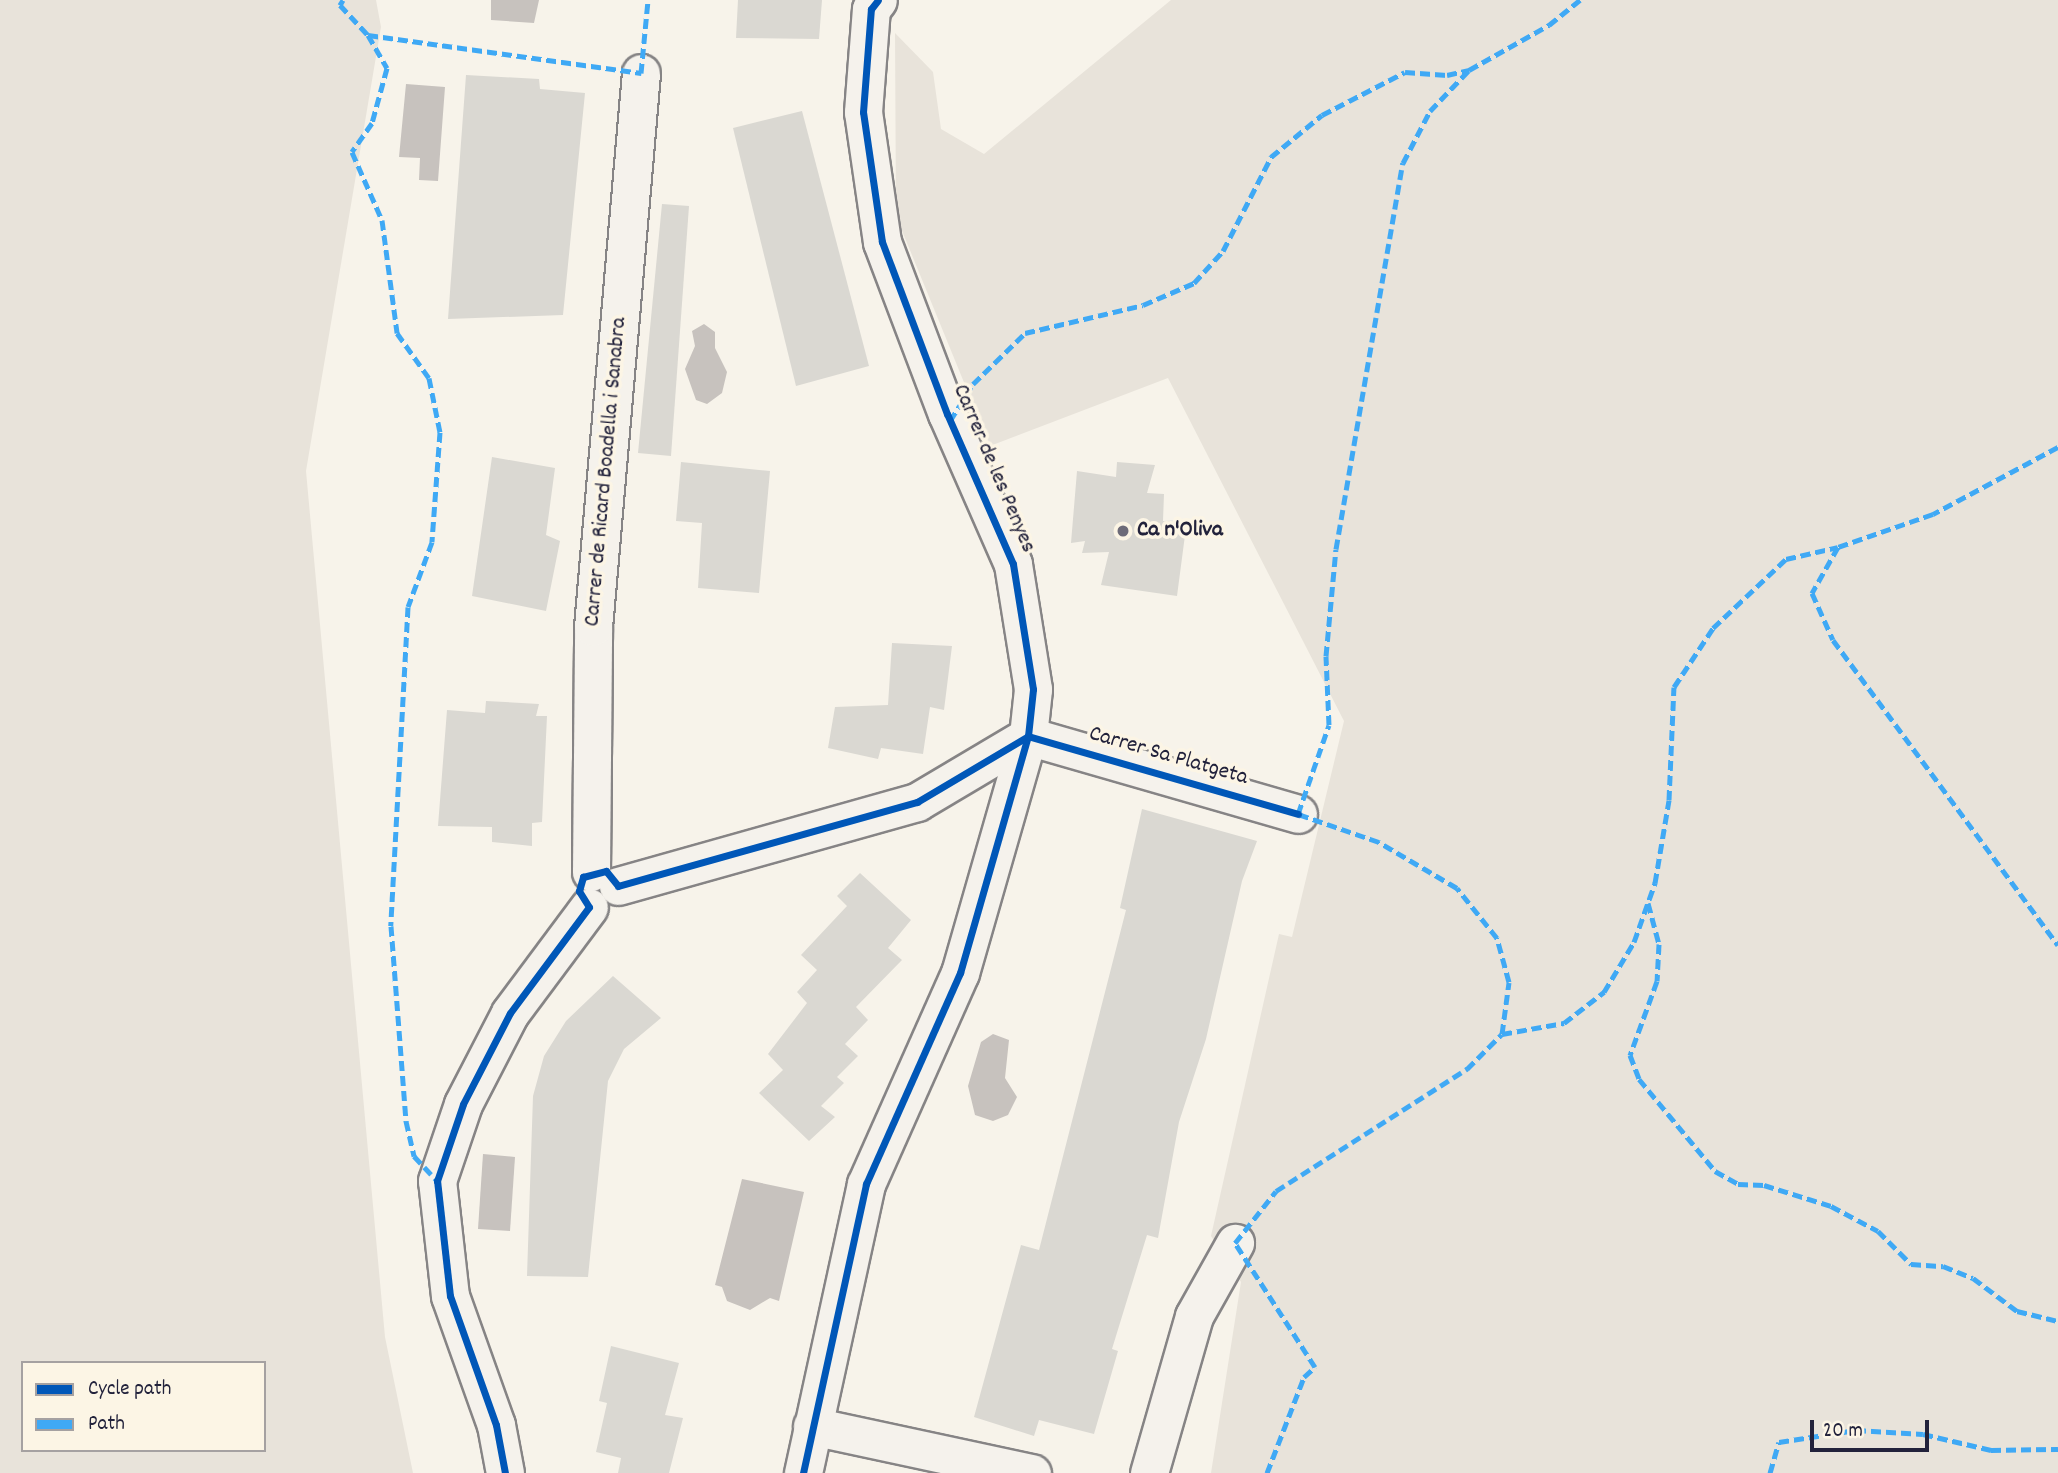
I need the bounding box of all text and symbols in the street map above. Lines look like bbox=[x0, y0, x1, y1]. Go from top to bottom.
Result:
street label: Carrer de Ricard Boadella i Sanabra bbox=[580, 316, 634, 628]
street label: Carrer de les Penyes bbox=[945, 381, 1041, 557]
place label: Ca n'Oliva bbox=[1137, 517, 1223, 545]
marker: Ca n'Oliva bbox=[1115, 523, 1131, 539]
street label: Carrer Sa Platgeta bbox=[1085, 721, 1251, 793]
legend bbox=[21, 1361, 266, 1452]
text: Cycle path bbox=[88, 1375, 171, 1405]
scale bar bbox=[1813, 1406, 1932, 1450]
text: Path bbox=[88, 1410, 125, 1440]
text: 20 m bbox=[1823, 1417, 1863, 1447]

